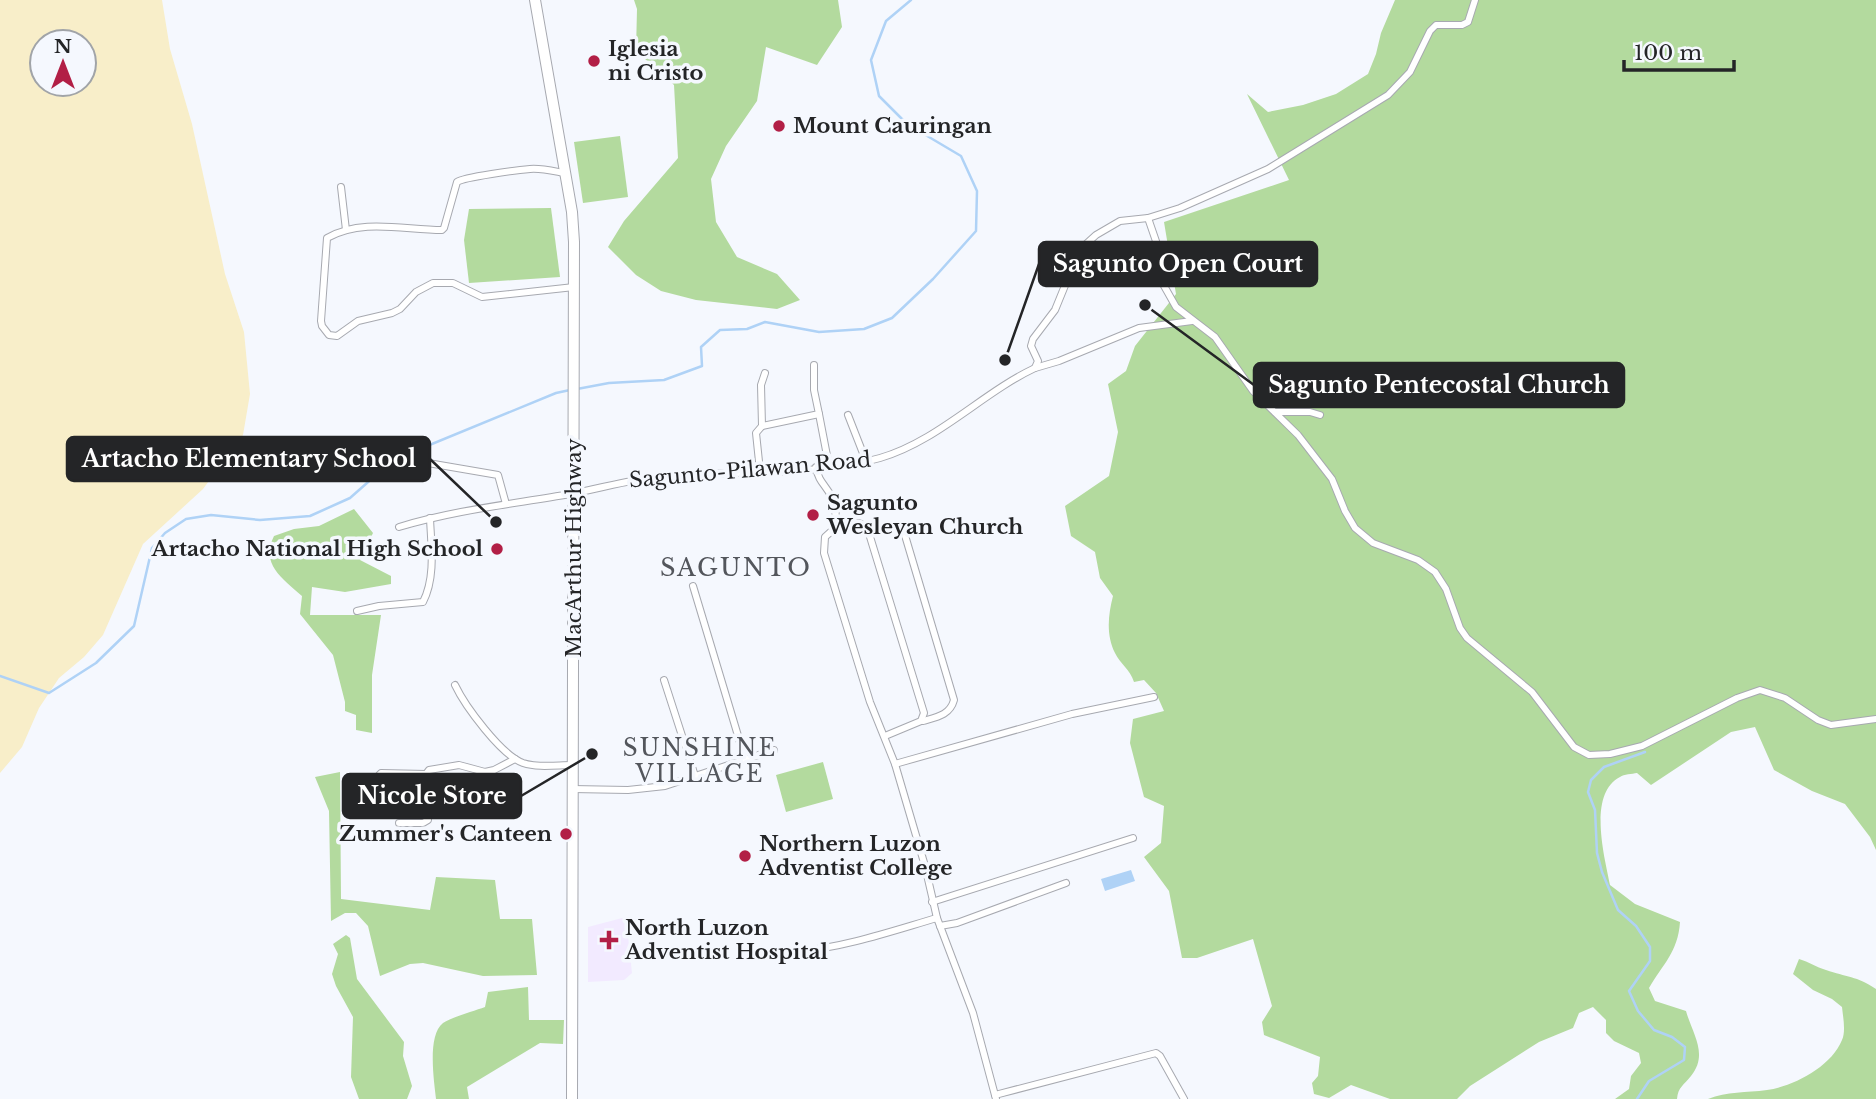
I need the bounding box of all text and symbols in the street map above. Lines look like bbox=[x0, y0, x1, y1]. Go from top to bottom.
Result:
north arrow bbox=[28, 28, 98, 98]
scale bar bbox=[1624, 28, 1734, 72]
text: N bbox=[54, 35, 72, 58]
place label: Iglesia ni Cristo bbox=[608, 36, 704, 86]
text: 100 m bbox=[1634, 40, 1702, 66]
marker: Iglesia ni Cristo bbox=[586, 53, 602, 69]
place label: Mount Cauringan bbox=[793, 113, 992, 139]
marker: Mount Cauringan bbox=[771, 118, 787, 134]
callout: Sagunto Open Court bbox=[1039, 242, 1317, 286]
text: Sagunto Open Court bbox=[1053, 250, 1303, 278]
callout: Sagunto Pentecostal Church bbox=[1254, 363, 1624, 407]
text: Sagunto Pentecostal Church bbox=[1268, 371, 1610, 399]
callout: Artacho Elementary School bbox=[67, 437, 430, 481]
street label: MacArthur Highway bbox=[561, 438, 587, 658]
text: Artacho Elementary School bbox=[81, 445, 416, 473]
street label: Sagunto-Pilawan Road bbox=[628, 446, 872, 494]
place label: Sagunto Wesleyan Church bbox=[826, 490, 1023, 540]
marker: Sagunto Wesleyan Church bbox=[805, 507, 821, 523]
place label: Artacho National High School bbox=[151, 536, 484, 562]
marker: Artacho National High School bbox=[489, 541, 505, 557]
district label: SAGUNTO bbox=[660, 553, 812, 582]
district label: SUNSHINE VILLAGE bbox=[623, 734, 777, 788]
callout: Nicole Store bbox=[343, 774, 521, 818]
text: Nicole Store bbox=[357, 782, 507, 810]
place label: Zummer's Canteen bbox=[339, 821, 552, 847]
marker: Zummer's Canteen bbox=[558, 826, 574, 842]
place label: Northern Luzon Adventist College bbox=[758, 831, 953, 881]
marker: Northern Luzon Adventist College bbox=[737, 848, 753, 864]
place label: North Luzon Adventist Hospital bbox=[624, 915, 828, 965]
marker: North Luzon Adventist Hospital bbox=[599, 930, 619, 950]

